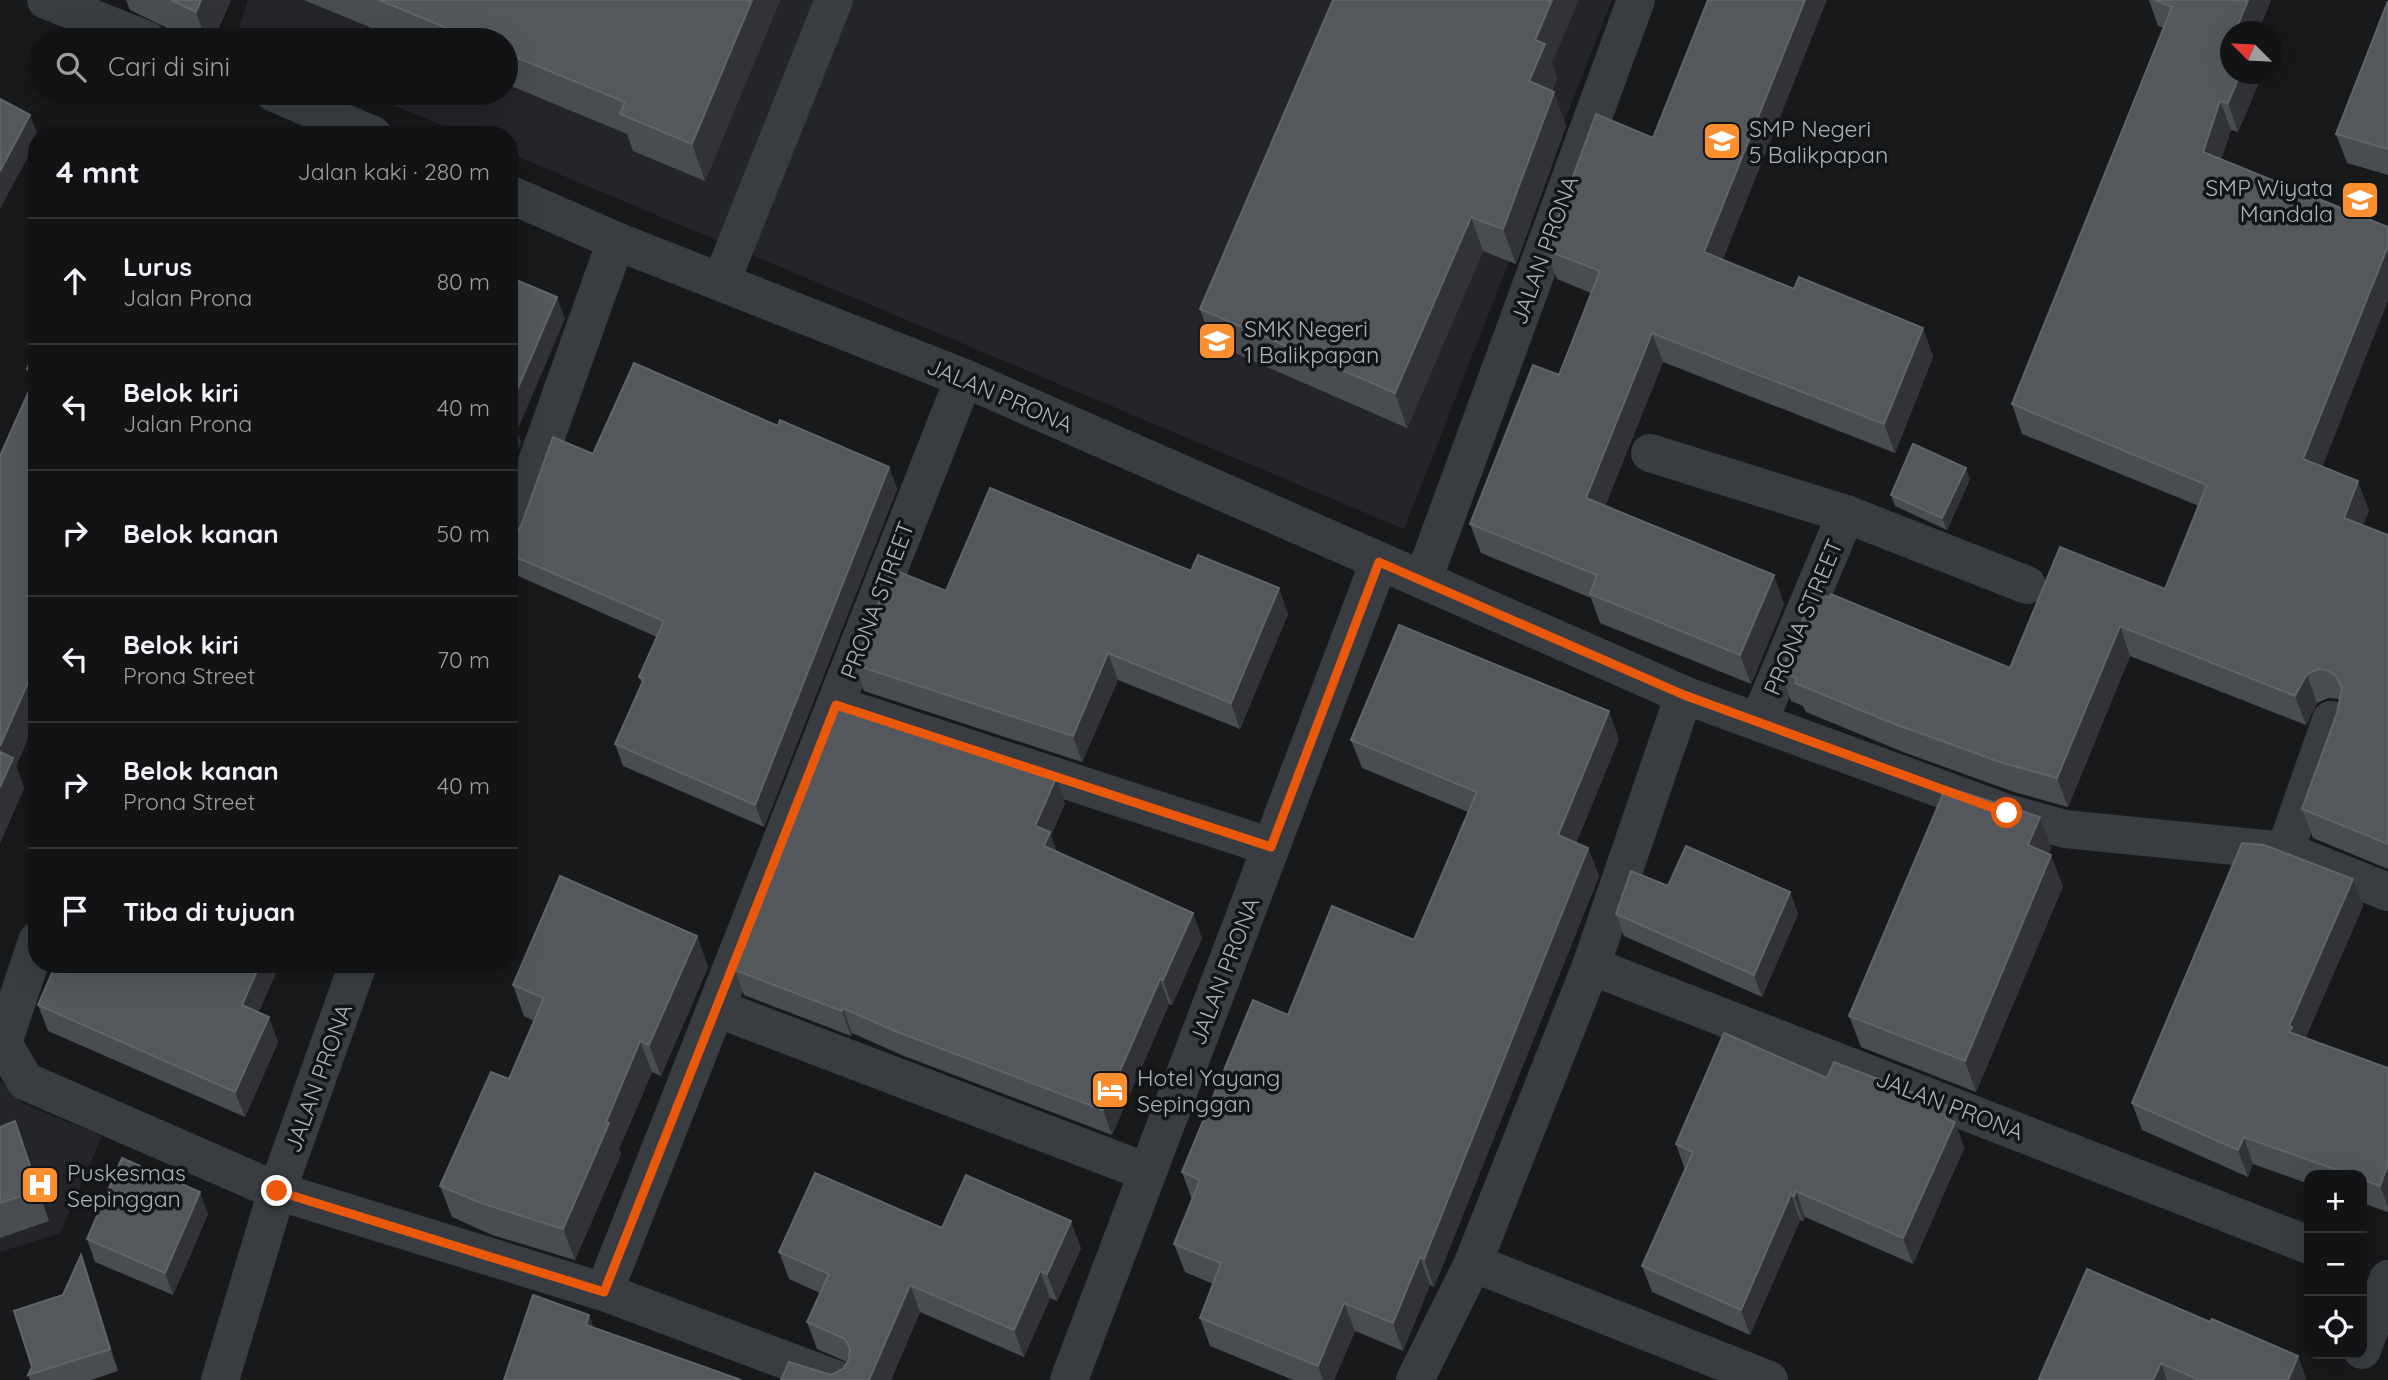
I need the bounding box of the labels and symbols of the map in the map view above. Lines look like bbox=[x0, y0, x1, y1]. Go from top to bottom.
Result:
north arrow bbox=[2220, 21, 2283, 84]
place label: SMP Negeri 5 Balikpapan bbox=[1749, 114, 1888, 169]
school or university icon: SMP Negeri 5 Balikpapan bbox=[1701, 120, 1743, 162]
street label: JALAN PRONA bbox=[1504, 172, 1584, 328]
place label: SMP Wiyata Mandala bbox=[2205, 173, 2333, 228]
school or university icon: SMP Wiyata Mandala bbox=[2339, 179, 2381, 221]
place label: SMK Negeri 1 Balikpapan bbox=[1244, 314, 1379, 369]
school or university icon: SMK Negeri 1 Balikpapan bbox=[1196, 320, 1238, 362]
street label: JALAN PRONA bbox=[923, 351, 1078, 439]
street label: PRONA STREET bbox=[834, 517, 920, 683]
street label: PRONA STREET bbox=[1757, 535, 1849, 699]
route start bbox=[1991, 797, 2022, 828]
street label: JALAN PRONA bbox=[1183, 893, 1266, 1049]
street label: JALAN PRONA bbox=[278, 1000, 358, 1156]
place label: Hotel Yayang Sepinggan bbox=[1137, 1063, 1280, 1118]
street label: JALAN PRONA bbox=[1872, 1064, 2028, 1147]
hotel icon: Hotel Yayang Sepinggan bbox=[1089, 1069, 1131, 1111]
place label: Puskesmas Sepinggan bbox=[67, 1158, 186, 1213]
hospital icon: Puskesmas Sepinggan bbox=[19, 1164, 61, 1206]
route end bbox=[261, 1175, 292, 1206]

